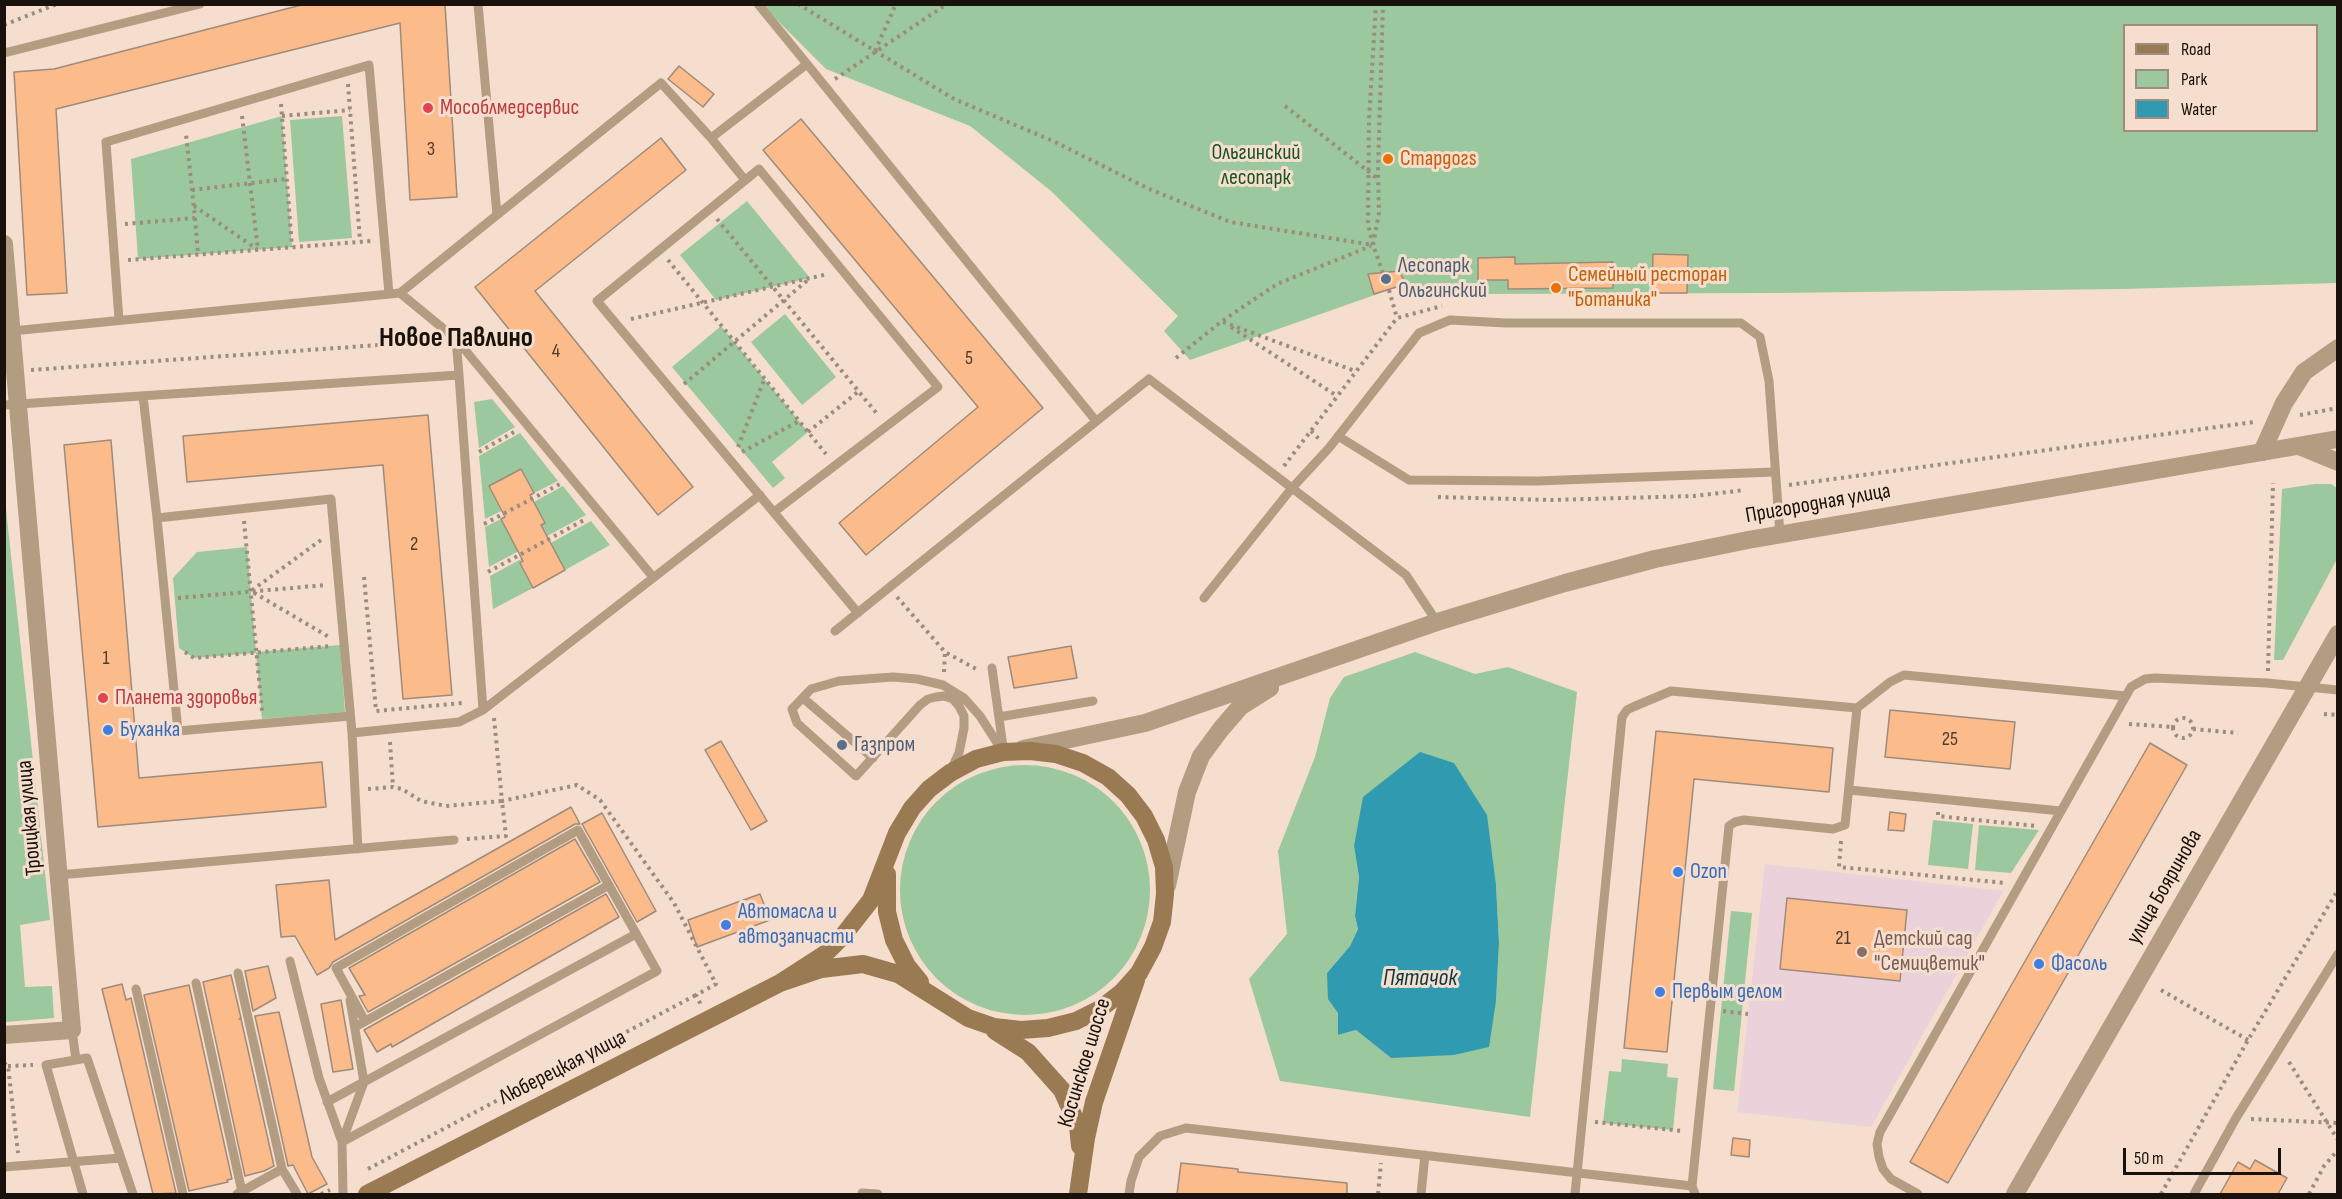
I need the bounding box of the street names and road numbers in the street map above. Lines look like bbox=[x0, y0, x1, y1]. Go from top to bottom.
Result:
street label: Пригородная улица bbox=[1743, 478, 1893, 530]
street label: Троицкая улица bbox=[12, 759, 48, 877]
street label: улица Бояринова bbox=[2122, 825, 2208, 949]
street label: Косинское шоссе bbox=[1053, 995, 1117, 1131]
street label: Люберецкая улица bbox=[495, 1025, 631, 1111]

